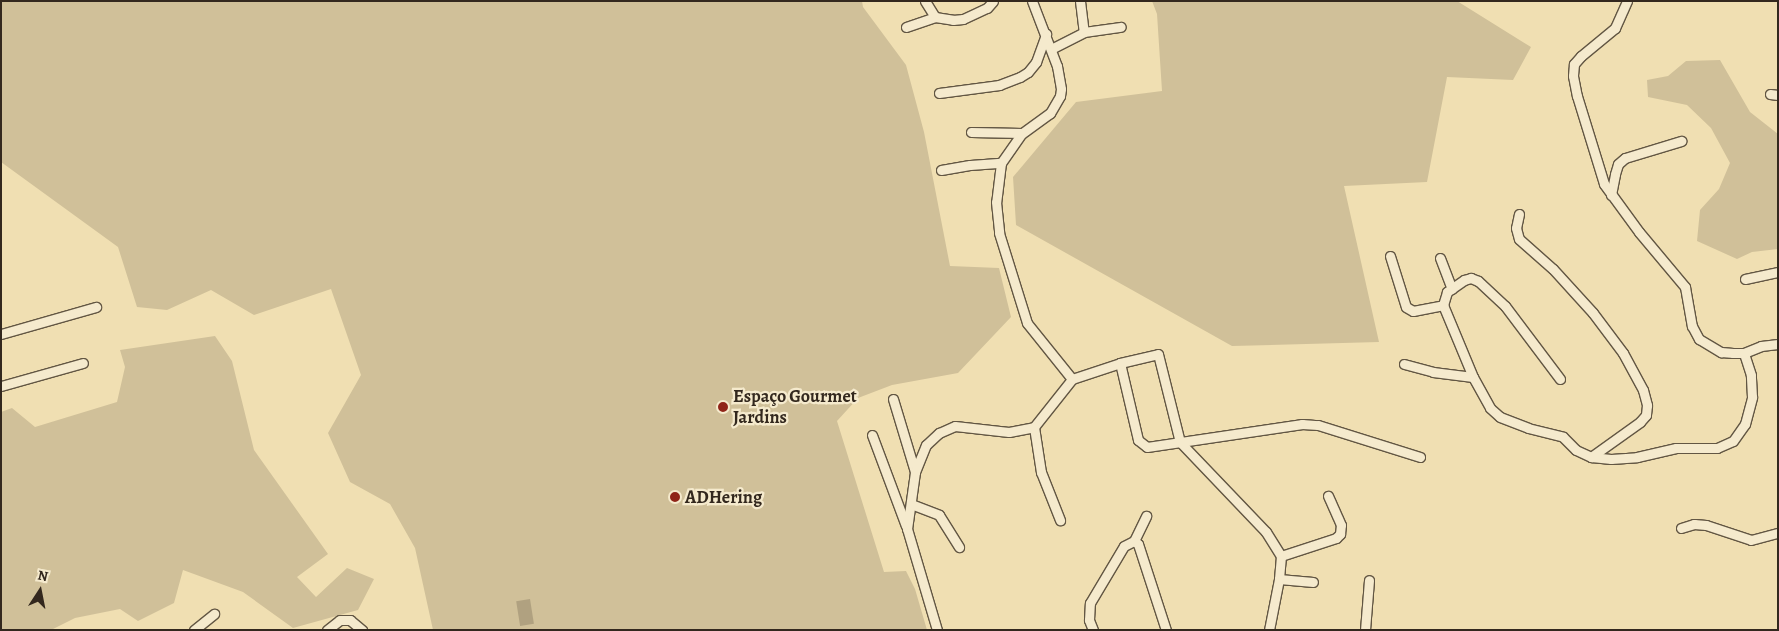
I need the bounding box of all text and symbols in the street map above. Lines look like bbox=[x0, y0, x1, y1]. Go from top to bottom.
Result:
place label: Espaço Gourmet Jardins bbox=[733, 386, 857, 428]
marker: Espaço Gourmet Jardins bbox=[717, 401, 729, 413]
place label: ADHering bbox=[685, 486, 762, 508]
marker: ADHering bbox=[669, 491, 681, 503]
text: N bbox=[36, 565, 50, 586]
north arrow bbox=[15, 566, 65, 616]

